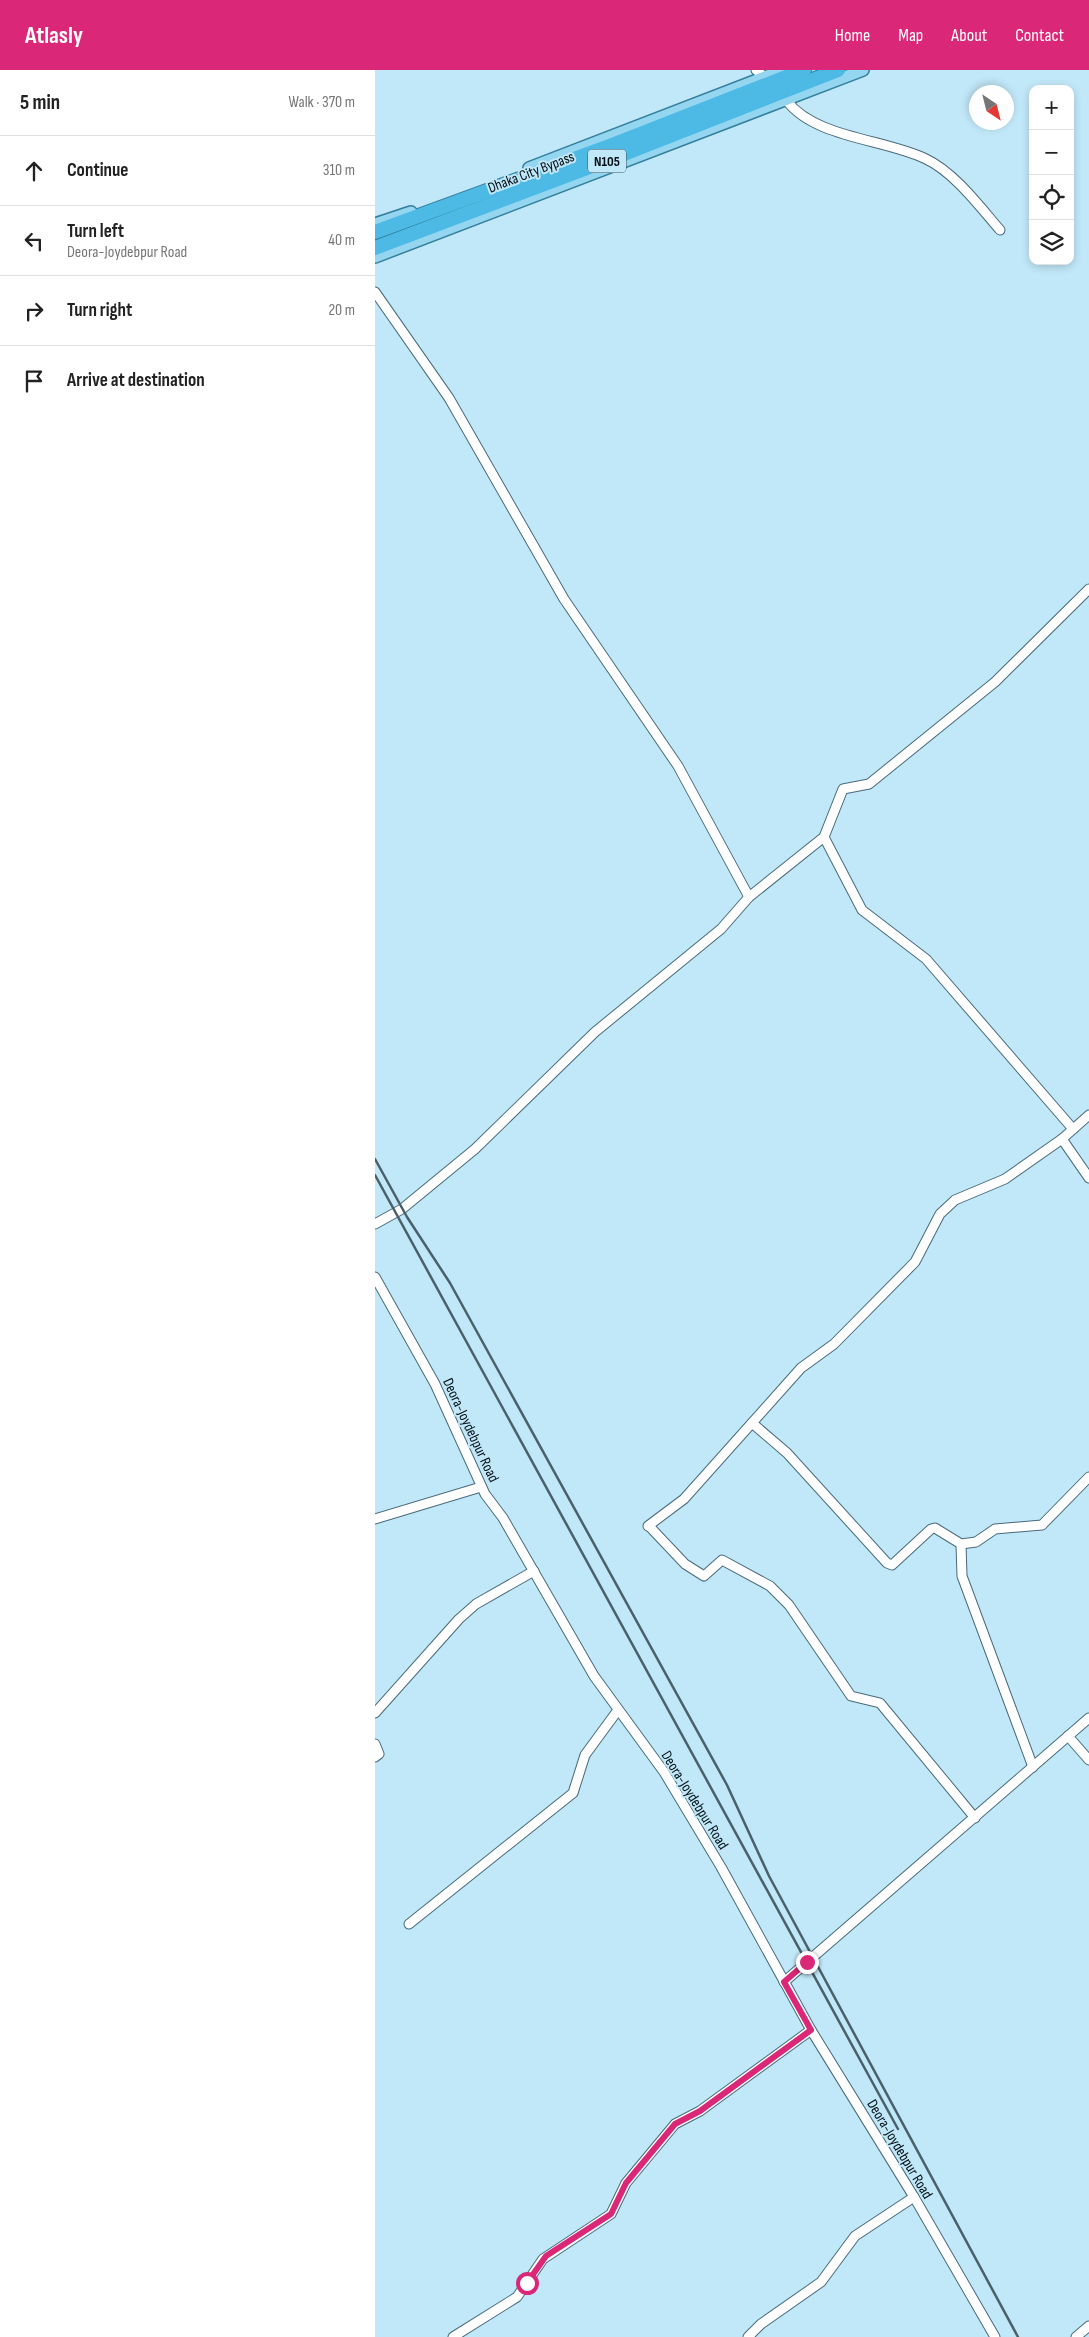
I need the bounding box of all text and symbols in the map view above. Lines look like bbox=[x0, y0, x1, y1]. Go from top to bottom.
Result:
text: Atlasly bbox=[25, 21, 83, 50]
text: Home bbox=[835, 25, 870, 46]
text: Map bbox=[898, 25, 923, 46]
text: About bbox=[951, 25, 987, 46]
text: Contact bbox=[1015, 25, 1064, 46]
north arrow bbox=[969, 85, 1014, 130]
map controls bbox=[1029, 85, 1074, 265]
button: + bbox=[1029, 85, 1074, 130]
text: 5 min bbox=[20, 90, 60, 115]
text: Walk · 370 m bbox=[288, 93, 355, 112]
button: − bbox=[1029, 130, 1074, 175]
street label: Dhaka City Bypass bbox=[485, 147, 577, 198]
road number: N105 bbox=[588, 150, 626, 172]
icon: ahead bbox=[20, 157, 48, 185]
text: Continue bbox=[67, 159, 128, 182]
text: 310 m bbox=[323, 161, 355, 180]
button: locate bbox=[1029, 175, 1074, 220]
text: Turn left bbox=[67, 220, 124, 243]
button: layers bbox=[1029, 220, 1074, 265]
icon: left bbox=[20, 227, 48, 255]
text: 40 m bbox=[328, 231, 355, 250]
text: Deora-Joydebpur Road bbox=[67, 243, 187, 262]
icon: right bbox=[20, 297, 48, 325]
text: Turn right bbox=[67, 299, 132, 322]
text: 20 m bbox=[328, 301, 355, 320]
icon: arrive bbox=[20, 367, 48, 395]
text: Arrive at destination bbox=[67, 369, 205, 392]
street label: Deora-Joydebpur Road bbox=[438, 1375, 503, 1485]
street label: Deora-Joydebpur Road bbox=[657, 1747, 733, 1853]
route end bbox=[796, 1951, 819, 1974]
street label: Deora-Joydebpur Road bbox=[862, 2096, 937, 2202]
route start bbox=[516, 2272, 539, 2295]

